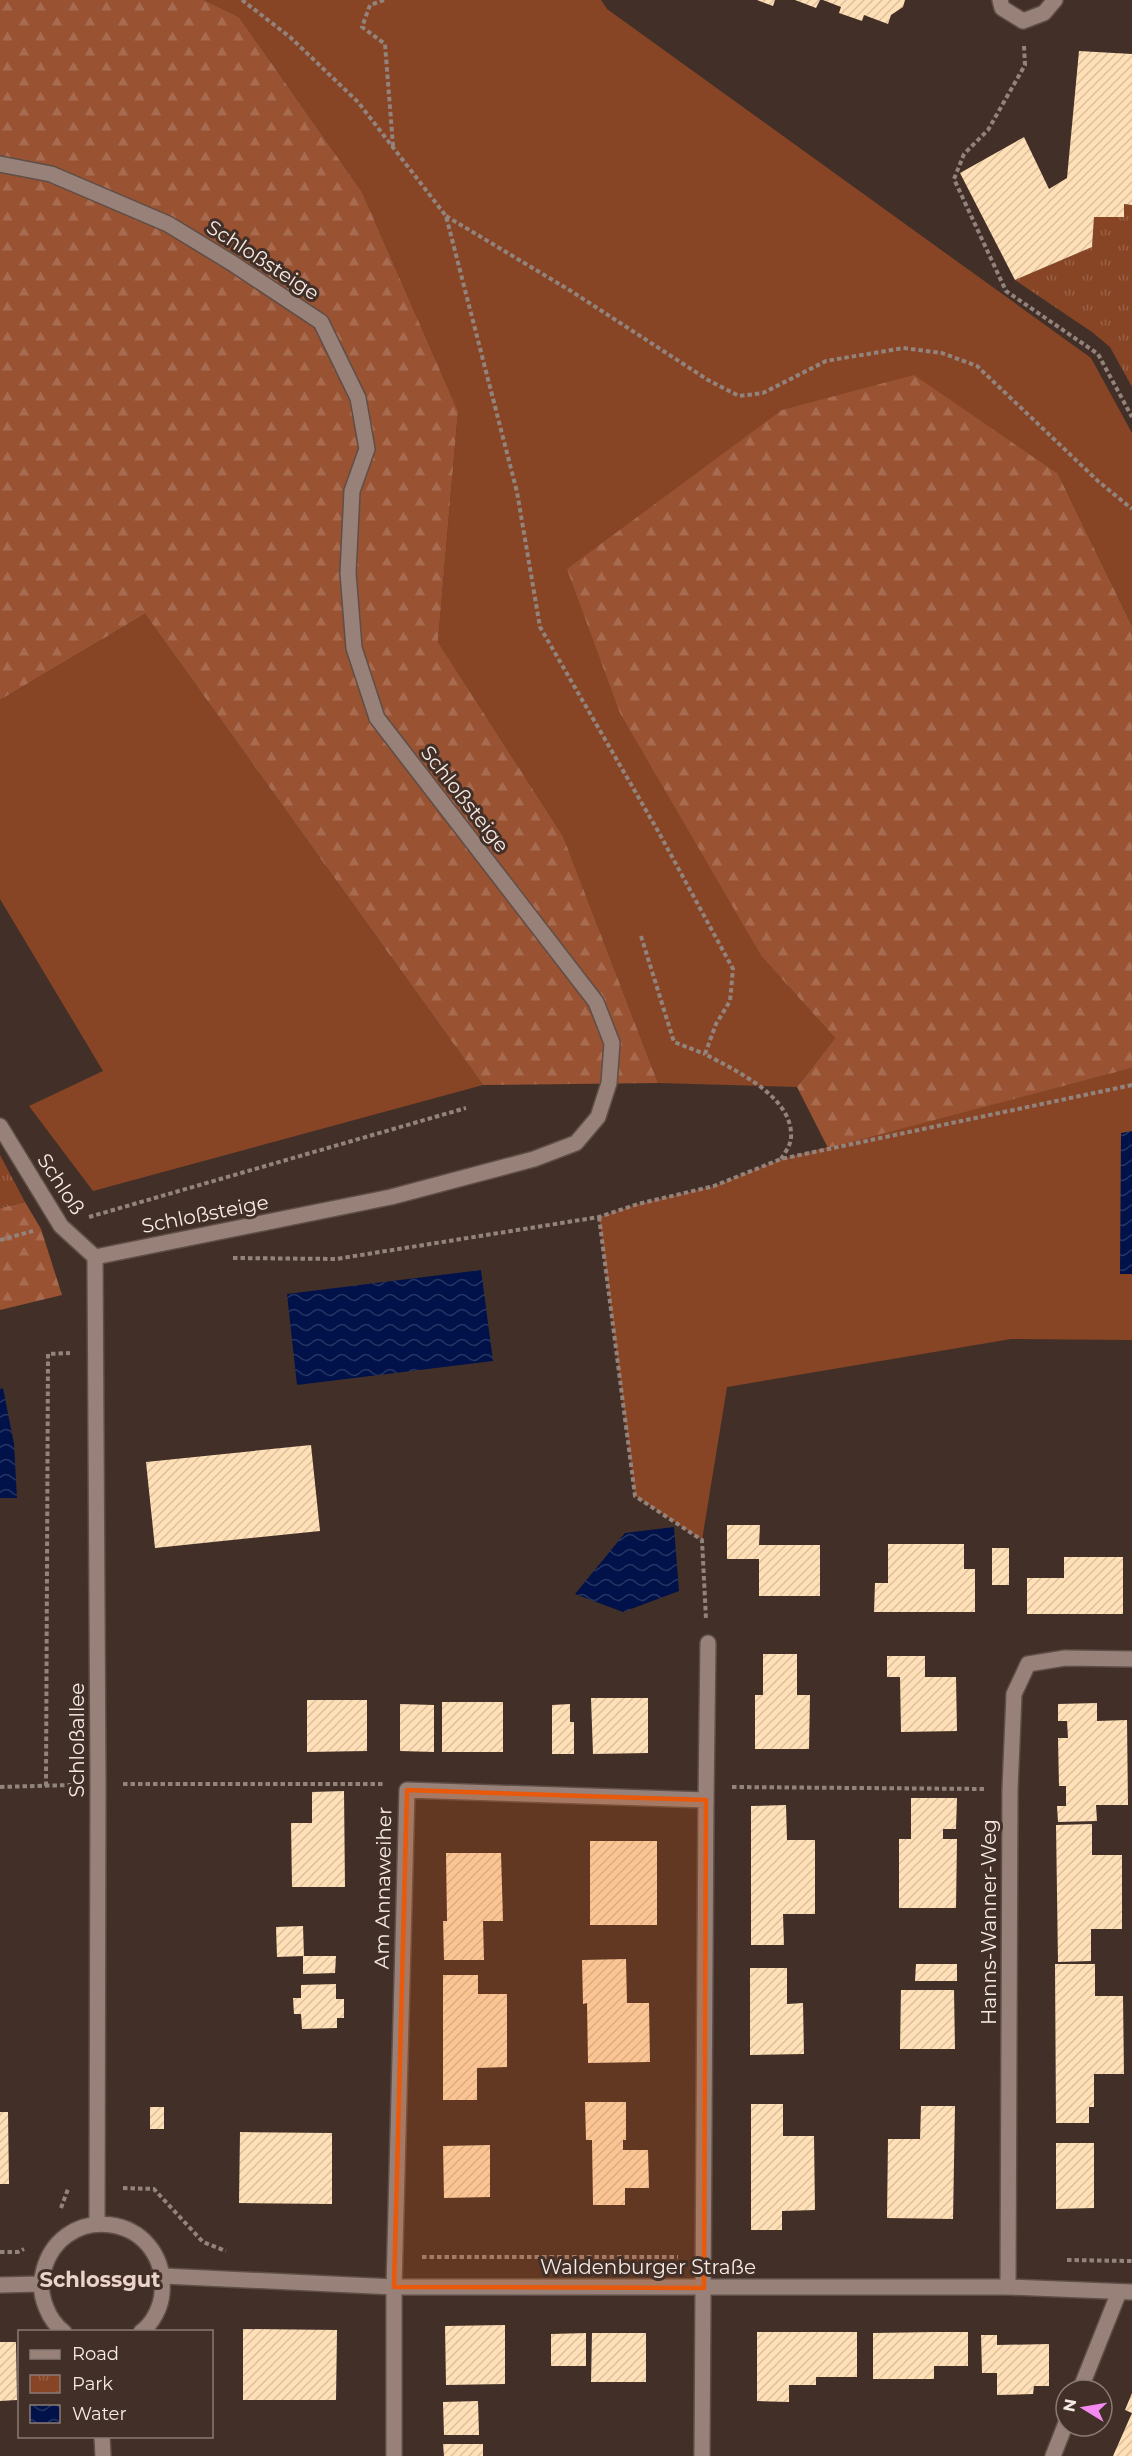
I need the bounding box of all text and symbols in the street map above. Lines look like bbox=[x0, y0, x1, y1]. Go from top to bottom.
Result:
street label: Schloßsteige bbox=[202, 215, 324, 305]
street label: Schloßsteige bbox=[416, 741, 514, 857]
street label: Schloß bbox=[32, 1149, 90, 1219]
street label: Schloßsteige bbox=[139, 1190, 271, 1238]
street label: Schloßallee bbox=[65, 1683, 89, 1797]
street label: Am Annaweiher bbox=[370, 1807, 396, 1969]
street label: Hanns-Wanner-Weg bbox=[977, 1819, 1001, 2025]
street label: Waldenburger Straße bbox=[540, 2255, 756, 2279]
district label: Schlossgut bbox=[40, 2267, 160, 2292]
legend bbox=[18, 2330, 213, 2438]
text: Road bbox=[72, 2343, 119, 2365]
text: Park bbox=[72, 2373, 113, 2395]
north arrow bbox=[1054, 2378, 1114, 2438]
text: N bbox=[1059, 2397, 1080, 2413]
text: Water bbox=[72, 2403, 127, 2425]

